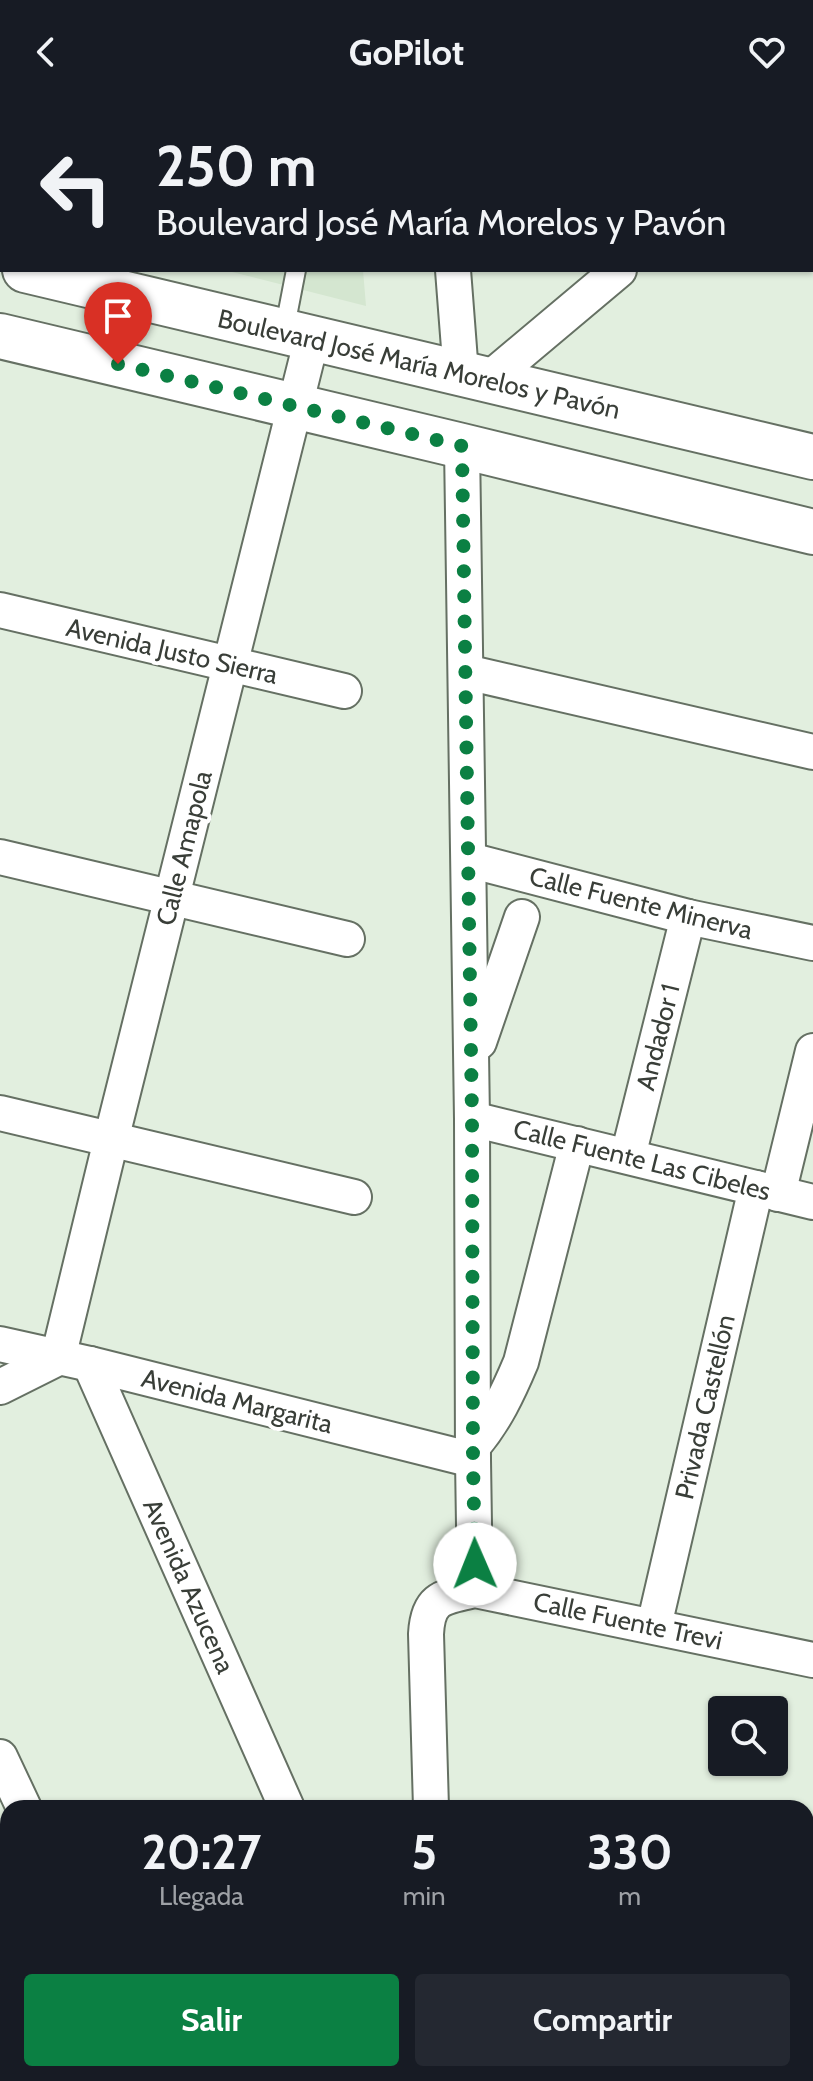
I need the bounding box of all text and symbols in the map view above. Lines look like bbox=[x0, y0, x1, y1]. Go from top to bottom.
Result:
icon: back bbox=[24, 30, 68, 74]
text: GoPilot bbox=[349, 30, 464, 74]
icon: heart bbox=[745, 30, 789, 74]
text: 250 m bbox=[156, 132, 317, 200]
icon: left bbox=[24, 136, 128, 240]
text: Boulevard José María Morelos y Pavón bbox=[156, 200, 727, 244]
pin bbox=[84, 282, 152, 364]
icon: arrive bbox=[96, 294, 140, 338]
street label: Boulevard José María Morelos y Pavón bbox=[215, 302, 623, 426]
street label: Avenida Justo Sierra bbox=[63, 611, 281, 691]
street label: Calle Amapola bbox=[149, 767, 219, 929]
street label: Calle Fuente Minerva bbox=[526, 860, 756, 946]
street label: Andador 1 bbox=[629, 980, 687, 1094]
street label: Calle Fuente Las Cibeles bbox=[510, 1113, 774, 1207]
street label: Privada Castellón bbox=[668, 1312, 742, 1502]
street label: Avenida Margarita bbox=[138, 1362, 336, 1440]
street label: Avenida Azucena bbox=[136, 1494, 242, 1679]
position arrow bbox=[433, 1522, 517, 1606]
street label: Calle Fuente Trevi bbox=[531, 1585, 725, 1657]
map controls bbox=[708, 1696, 788, 1776]
button: search bbox=[708, 1696, 788, 1776]
text: 20:27 bbox=[141, 1823, 261, 1881]
text: 5 bbox=[411, 1823, 437, 1881]
text: 330 bbox=[587, 1823, 673, 1881]
text: Llegada bbox=[159, 1880, 244, 1912]
text: min bbox=[403, 1880, 446, 1912]
text: m bbox=[618, 1880, 641, 1912]
button: Salir bbox=[24, 1974, 399, 2066]
button: Compartir bbox=[415, 1974, 790, 2066]

